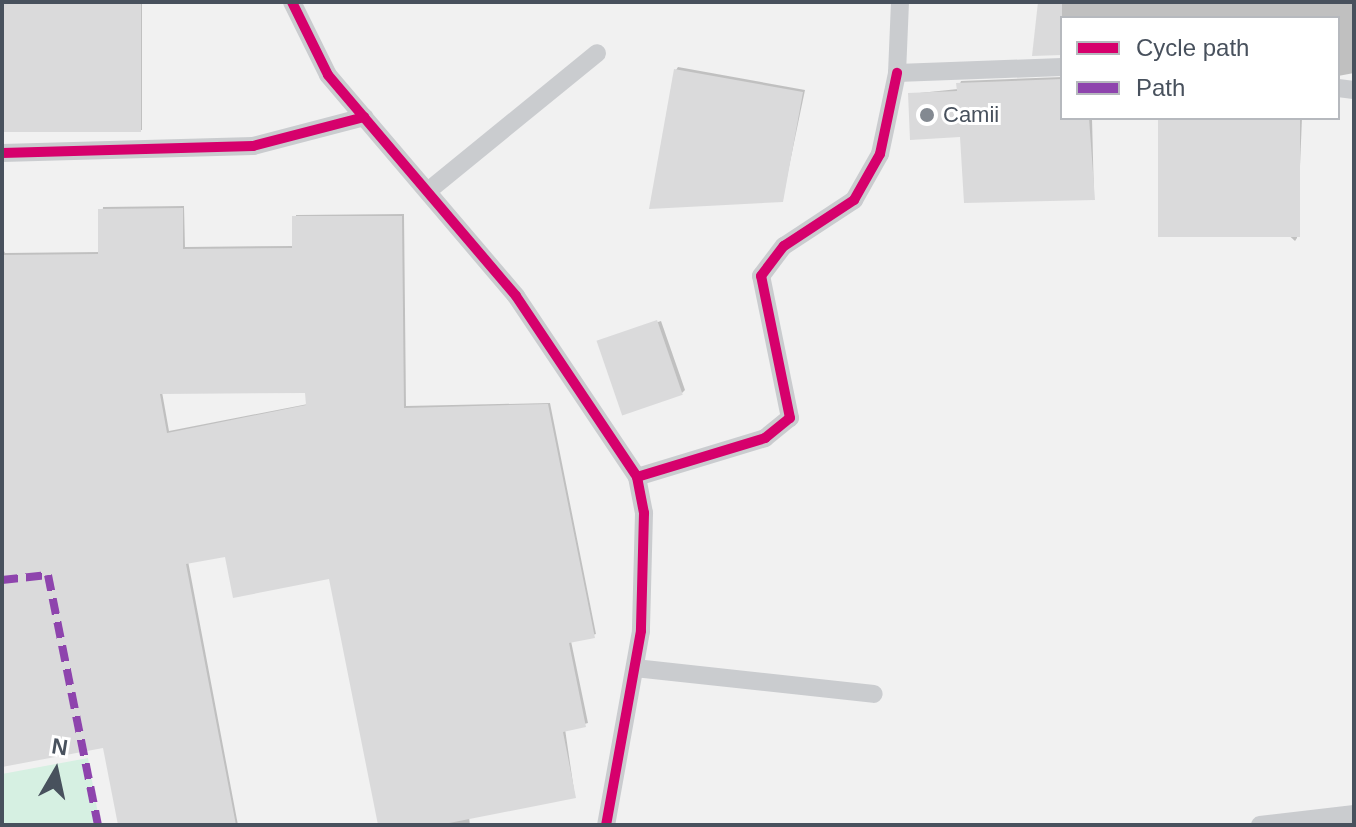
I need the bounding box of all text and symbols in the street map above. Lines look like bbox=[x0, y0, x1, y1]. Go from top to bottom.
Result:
legend bbox=[1060, 16, 1340, 120]
text: Cycle path bbox=[1136, 34, 1249, 61]
text: Path bbox=[1136, 74, 1185, 101]
place label: Camii bbox=[943, 102, 999, 128]
marker: Camii bbox=[918, 106, 936, 124]
north arrow bbox=[16, 731, 96, 811]
text: N bbox=[50, 733, 70, 760]

